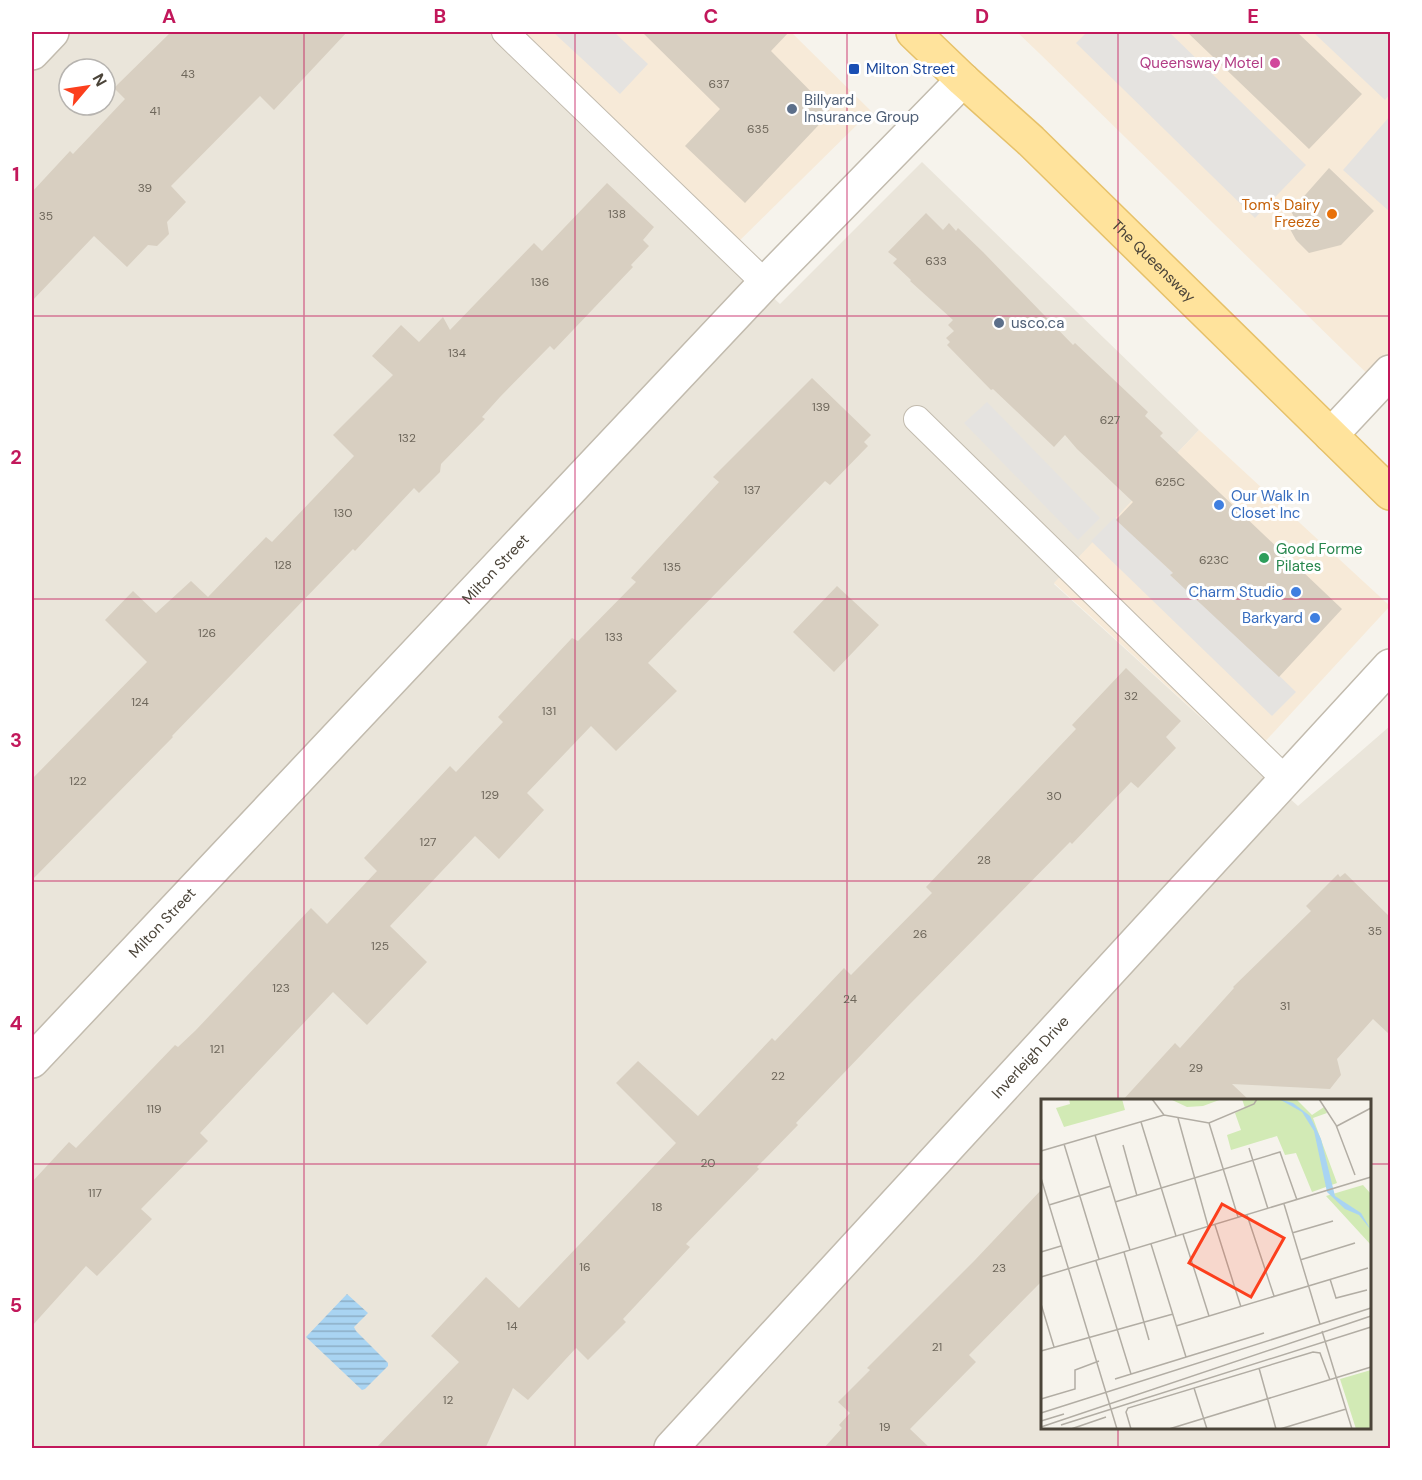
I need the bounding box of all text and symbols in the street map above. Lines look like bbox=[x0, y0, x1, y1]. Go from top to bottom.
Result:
text: A bbox=[162, 3, 176, 29]
text: B bbox=[434, 3, 446, 29]
text: C bbox=[704, 3, 718, 29]
text: D bbox=[975, 3, 989, 29]
text: E bbox=[1247, 3, 1259, 29]
place label: Queensway Motel bbox=[1140, 53, 1263, 73]
marker: Queensway Motel bbox=[1268, 56, 1282, 70]
north arrow bbox=[57, 57, 117, 117]
place label: Milton Street bbox=[866, 59, 955, 79]
marker: Milton Street bbox=[847, 62, 861, 76]
house number: 43 bbox=[181, 66, 195, 82]
text: N bbox=[88, 70, 112, 90]
house number: 637 bbox=[709, 76, 729, 92]
place label: Billyard Insurance Group bbox=[804, 90, 919, 127]
marker: Billyard Insurance Group bbox=[785, 102, 799, 116]
house number: 41 bbox=[149, 103, 161, 119]
house number: 635 bbox=[747, 121, 769, 137]
text: 1 bbox=[12, 161, 20, 187]
house number: 39 bbox=[138, 180, 152, 196]
place label: Tom's Dairy Freeze bbox=[1242, 195, 1321, 232]
house number: 138 bbox=[608, 206, 626, 222]
marker: Tom's Dairy Freeze bbox=[1325, 207, 1339, 221]
house number: 35 bbox=[39, 208, 53, 224]
street label: The Queensway bbox=[1107, 215, 1200, 307]
house number: 633 bbox=[925, 253, 947, 269]
house number: 136 bbox=[531, 274, 549, 290]
place label: usco.ca bbox=[1011, 313, 1064, 333]
marker: usco.ca bbox=[992, 316, 1006, 330]
house number: 134 bbox=[448, 345, 466, 361]
house number: 139 bbox=[812, 399, 830, 415]
house number: 627 bbox=[1100, 412, 1120, 428]
house number: 132 bbox=[398, 430, 416, 446]
text: 2 bbox=[10, 444, 22, 470]
house number: 625C bbox=[1155, 474, 1185, 490]
house number: 137 bbox=[743, 482, 761, 498]
place label: Our Walk In Closet Inc bbox=[1231, 486, 1310, 523]
marker: Our Walk In Closet Inc bbox=[1212, 498, 1226, 512]
house number: 130 bbox=[333, 505, 353, 521]
street label: Milton Street bbox=[458, 530, 534, 608]
place label: Good Forme Pilates bbox=[1276, 539, 1363, 576]
marker: Good Forme Pilates bbox=[1257, 551, 1271, 565]
house number: 623C bbox=[1199, 552, 1229, 568]
house number: 128 bbox=[274, 557, 292, 573]
house number: 135 bbox=[663, 559, 681, 575]
place label: Charm Studio bbox=[1188, 582, 1284, 602]
marker: Charm Studio bbox=[1289, 585, 1303, 599]
place label: Barkyard bbox=[1242, 608, 1303, 628]
marker: Barkyard bbox=[1308, 611, 1322, 625]
house number: 126 bbox=[198, 625, 216, 641]
house number: 133 bbox=[605, 629, 623, 645]
house number: 32 bbox=[1124, 688, 1138, 704]
house number: 124 bbox=[131, 694, 149, 710]
house number: 131 bbox=[542, 703, 556, 719]
text: 3 bbox=[10, 727, 22, 753]
house number: 122 bbox=[69, 773, 87, 789]
house number: 129 bbox=[481, 787, 499, 803]
house number: 30 bbox=[1046, 788, 1062, 804]
house number: 127 bbox=[420, 834, 436, 850]
house number: 28 bbox=[977, 852, 991, 868]
street label: Milton Street bbox=[124, 883, 200, 962]
house number: 35 bbox=[1368, 923, 1382, 939]
house number: 26 bbox=[913, 926, 927, 942]
house number: 125 bbox=[371, 938, 389, 954]
house number: 123 bbox=[272, 980, 290, 996]
house number: 24 bbox=[843, 991, 857, 1007]
house number: 31 bbox=[1280, 998, 1290, 1014]
text: 4 bbox=[10, 1010, 23, 1036]
street label: Inverleigh Drive bbox=[987, 1011, 1074, 1103]
house number: 121 bbox=[210, 1041, 224, 1057]
house number: 29 bbox=[1189, 1060, 1203, 1076]
house number: 22 bbox=[771, 1068, 785, 1084]
inset map bbox=[1041, 1099, 1371, 1429]
house number: 119 bbox=[146, 1101, 162, 1117]
house number: 20 bbox=[700, 1155, 716, 1171]
house number: 117 bbox=[88, 1185, 102, 1201]
house number: 18 bbox=[651, 1199, 663, 1215]
house number: 16 bbox=[579, 1259, 591, 1275]
house number: 23 bbox=[992, 1260, 1006, 1276]
text: 5 bbox=[10, 1292, 22, 1318]
house number: 14 bbox=[506, 1318, 518, 1334]
house number: 21 bbox=[932, 1339, 942, 1355]
house number: 12 bbox=[443, 1392, 453, 1408]
house number: 19 bbox=[879, 1419, 891, 1435]

